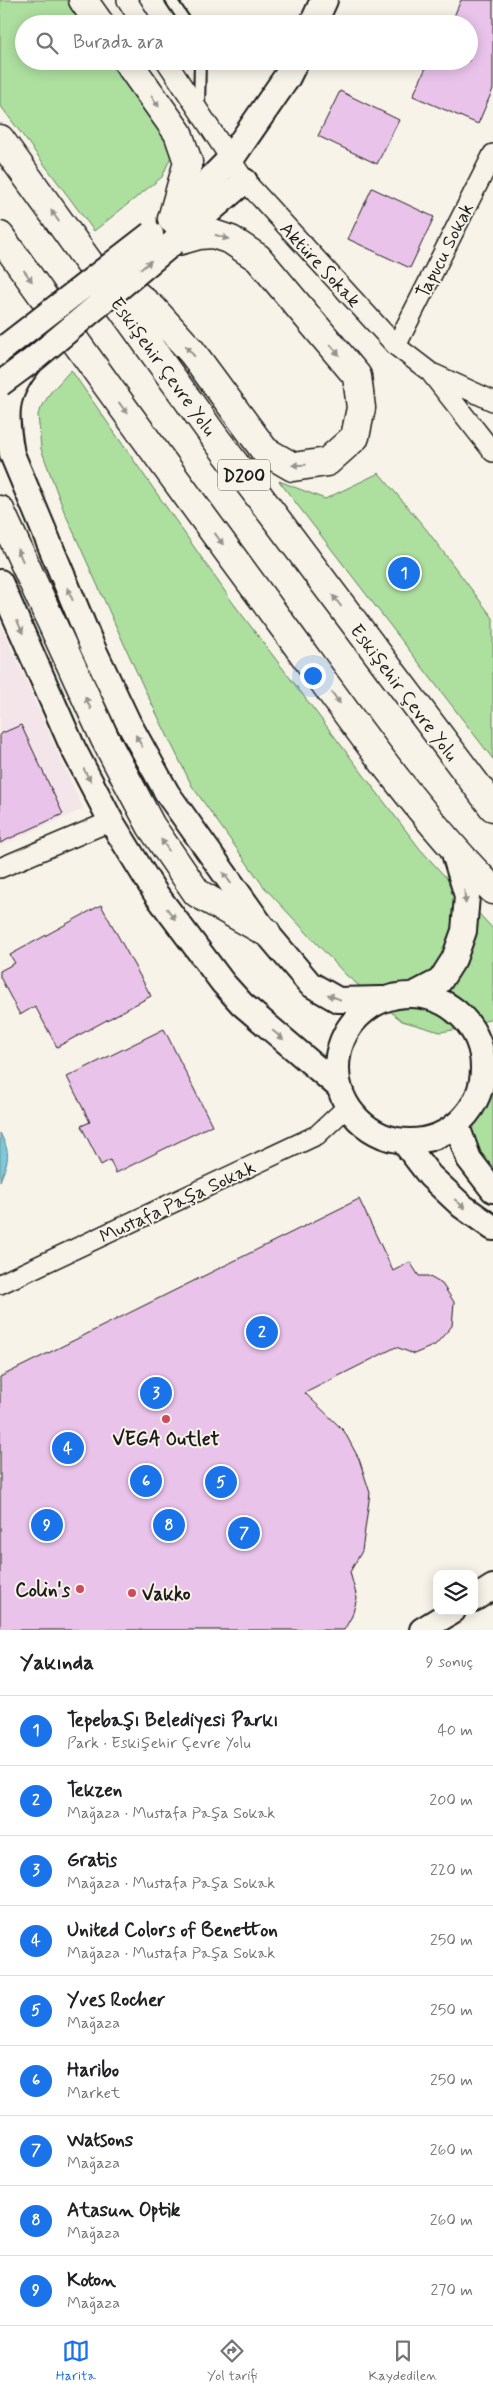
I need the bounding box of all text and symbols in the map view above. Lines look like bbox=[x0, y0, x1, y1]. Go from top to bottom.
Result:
search box bbox=[15, 15, 478, 70]
icon: search bbox=[33, 29, 61, 57]
text: Burada ara bbox=[73, 30, 164, 55]
one-way arrow bbox=[151, 94, 160, 108]
street label: Tapucu Sokak bbox=[411, 199, 480, 303]
one-way arrow bbox=[49, 210, 60, 223]
street label: Aktüre Sokak bbox=[274, 217, 366, 313]
one-way arrow bbox=[214, 233, 229, 241]
one-way arrow bbox=[140, 259, 152, 271]
one-way arrow bbox=[23, 269, 34, 282]
street label: Eskişehir Çevre Yolu bbox=[104, 293, 222, 441]
one-way arrow bbox=[329, 344, 340, 356]
one-way arrow bbox=[185, 345, 196, 358]
one-way arrow bbox=[118, 401, 128, 415]
road number: D200 bbox=[218, 460, 270, 490]
one-way arrow bbox=[290, 461, 306, 469]
one-way arrow bbox=[214, 532, 224, 546]
one-way arrow bbox=[15, 548, 23, 562]
pin: 1 bbox=[388, 554, 420, 592]
one-way arrow bbox=[66, 586, 74, 601]
one-way arrow bbox=[332, 594, 342, 608]
street label: Eskişehir Çevre Yolu bbox=[344, 619, 464, 767]
one-way arrow bbox=[16, 620, 24, 634]
your location bbox=[300, 663, 326, 689]
one-way arrow bbox=[331, 691, 341, 705]
one-way arrow bbox=[84, 695, 92, 710]
one-way arrow bbox=[135, 734, 143, 749]
one-way arrow bbox=[83, 768, 91, 782]
one-way arrow bbox=[160, 839, 170, 852]
one-way arrow bbox=[222, 871, 232, 885]
one-way arrow bbox=[462, 889, 470, 905]
one-way arrow bbox=[166, 907, 176, 921]
one-way arrow bbox=[327, 992, 341, 1000]
one-way arrow bbox=[272, 1029, 285, 1040]
street label: Mustafa Paşa Sokak bbox=[96, 1155, 260, 1249]
one-way arrow bbox=[453, 1198, 466, 1209]
pin: 2 bbox=[246, 1313, 278, 1351]
pin: 3 bbox=[140, 1374, 172, 1412]
marker: VEGA Outlet bbox=[160, 1413, 172, 1425]
place label: VEGA Outlet bbox=[112, 1427, 220, 1452]
pin: 4 bbox=[52, 1429, 84, 1467]
pin: 6 bbox=[130, 1462, 162, 1500]
pin: 5 bbox=[205, 1463, 237, 1501]
pin: 9 bbox=[31, 1506, 63, 1544]
pin: 8 bbox=[153, 1506, 185, 1544]
pin: 7 bbox=[228, 1514, 260, 1552]
map controls bbox=[433, 1570, 478, 1615]
button: layers bbox=[433, 1570, 478, 1615]
place label: Colin's bbox=[15, 1578, 71, 1603]
place label: Vakko bbox=[142, 1582, 191, 1607]
marker: Colin's bbox=[74, 1583, 86, 1595]
marker: Vakko bbox=[126, 1587, 138, 1599]
text: Yakında bbox=[20, 1649, 94, 1677]
text: 9 sonuç bbox=[426, 1652, 473, 1673]
text: Tepebaşı Belediyesi Parkı bbox=[67, 1708, 278, 1733]
text: 1 bbox=[32, 1720, 40, 1741]
text: 40 m bbox=[437, 1720, 473, 1741]
text: Park · Eskişehir Çevre Yolu bbox=[67, 1733, 251, 1754]
text: Tekzen bbox=[67, 1778, 122, 1803]
text: 2 bbox=[32, 1790, 40, 1811]
text: 200 m bbox=[429, 1790, 473, 1811]
text: Mağaza · Mustafa Paşa Sokak bbox=[67, 1803, 275, 1824]
text: Gratis bbox=[67, 1848, 117, 1873]
text: 3 bbox=[32, 1860, 40, 1881]
text: 220 m bbox=[430, 1860, 473, 1881]
text: Mağaza · Mustafa Paşa Sokak bbox=[67, 1873, 275, 1894]
text: United Colors of Benetton bbox=[67, 1918, 278, 1943]
text: 4 bbox=[31, 1930, 41, 1951]
text: 250 m bbox=[430, 1930, 473, 1951]
text: Mağaza · Mustafa Paşa Sokak bbox=[67, 1943, 275, 1964]
text: Yves Rocher bbox=[67, 1988, 165, 2013]
text: 5 bbox=[31, 2000, 41, 2021]
text: 250 m bbox=[430, 2000, 473, 2021]
text: Mağaza bbox=[67, 2013, 120, 2034]
text: Haribo bbox=[67, 2058, 119, 2083]
text: 6 bbox=[32, 2070, 40, 2091]
text: 250 m bbox=[430, 2070, 473, 2091]
text: Market bbox=[67, 2083, 120, 2104]
text: Watsons bbox=[67, 2128, 133, 2153]
text: 7 bbox=[31, 2140, 41, 2161]
text: 260 m bbox=[430, 2140, 473, 2161]
text: Mağaza bbox=[67, 2153, 120, 2174]
text: Atasun Optik bbox=[67, 2198, 180, 2223]
text: 8 bbox=[31, 2210, 41, 2231]
text: 260 m bbox=[430, 2210, 473, 2231]
text: Mağaza bbox=[67, 2223, 120, 2244]
text: Koton bbox=[67, 2268, 116, 2293]
text: 9 bbox=[32, 2280, 40, 2301]
text: 270 m bbox=[430, 2280, 473, 2301]
text: Mağaza bbox=[67, 2293, 120, 2314]
tab: Harita bbox=[56, 2337, 96, 2385]
tab: Yol tarifi bbox=[207, 2337, 257, 2385]
tab: Kaydedilen bbox=[369, 2337, 437, 2385]

